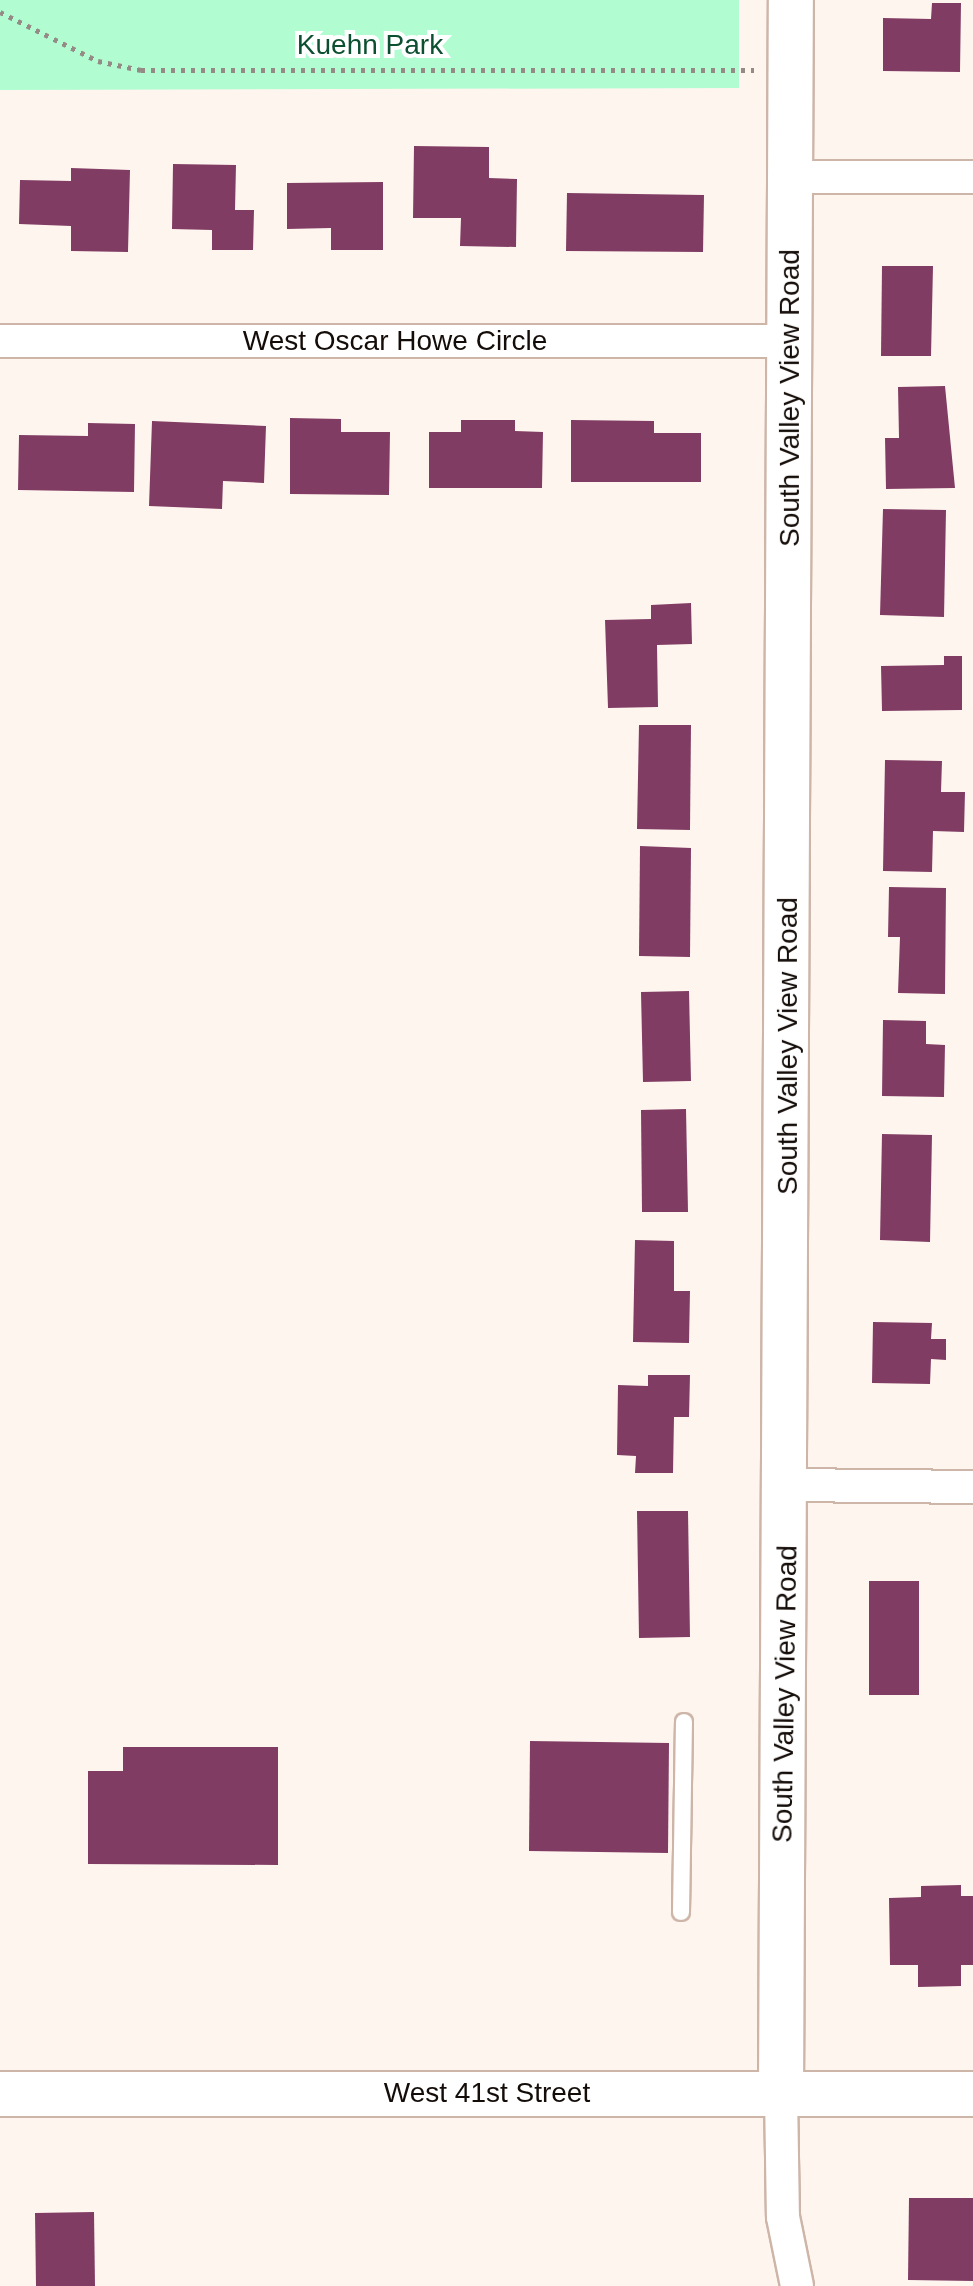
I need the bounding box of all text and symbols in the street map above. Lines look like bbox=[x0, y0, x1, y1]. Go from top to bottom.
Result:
park label: Kuehn Park bbox=[297, 28, 443, 62]
street label: South Valley View Road bbox=[773, 249, 807, 547]
street label: West Oscar Howe Circle bbox=[243, 324, 547, 358]
street label: South Valley View Road bbox=[771, 897, 805, 1195]
street label: South Valley View Road bbox=[766, 1545, 804, 1843]
street label: West 41st Street bbox=[384, 2076, 590, 2110]

